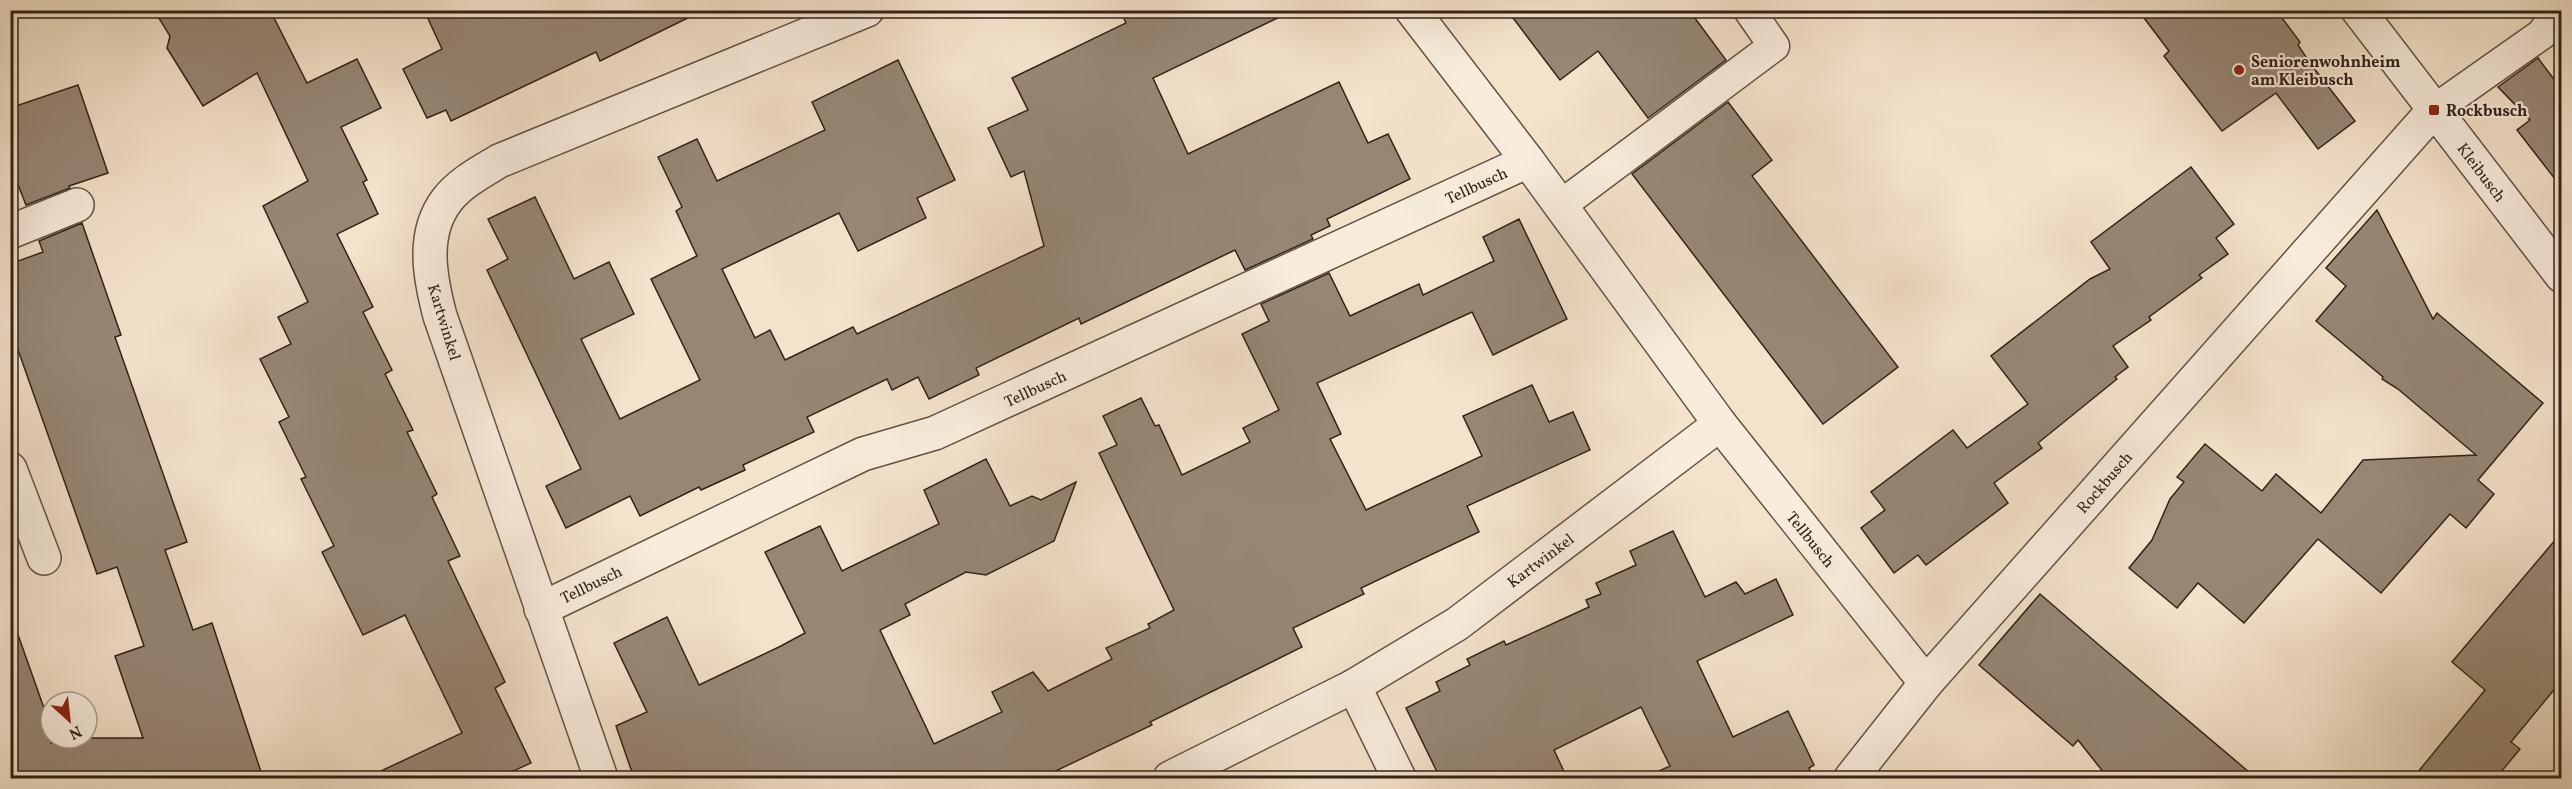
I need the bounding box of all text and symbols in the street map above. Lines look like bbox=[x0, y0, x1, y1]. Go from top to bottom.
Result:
place label: Seniorenwohnheim am Kleibusch bbox=[2251, 52, 2401, 92]
marker: Seniorenwohnheim am Kleibusch bbox=[2232, 63, 2246, 77]
place label: Rockbusch bbox=[2446, 101, 2527, 123]
marker: Rockbusch bbox=[2427, 103, 2441, 117]
street label: Kleibusch bbox=[2451, 139, 2510, 207]
street label: Tellbusch bbox=[1442, 163, 1512, 211]
street label: Kartwinkel bbox=[421, 282, 465, 364]
street label: Tellbusch bbox=[1001, 366, 1071, 414]
street label: Rockbusch bbox=[2072, 448, 2139, 519]
street label: Tellbusch bbox=[1780, 508, 1839, 573]
street label: Kartwinkel bbox=[1503, 529, 1579, 594]
street label: Tellbusch bbox=[557, 561, 626, 610]
north arrow bbox=[39, 690, 99, 750]
text: N bbox=[64, 719, 85, 744]

